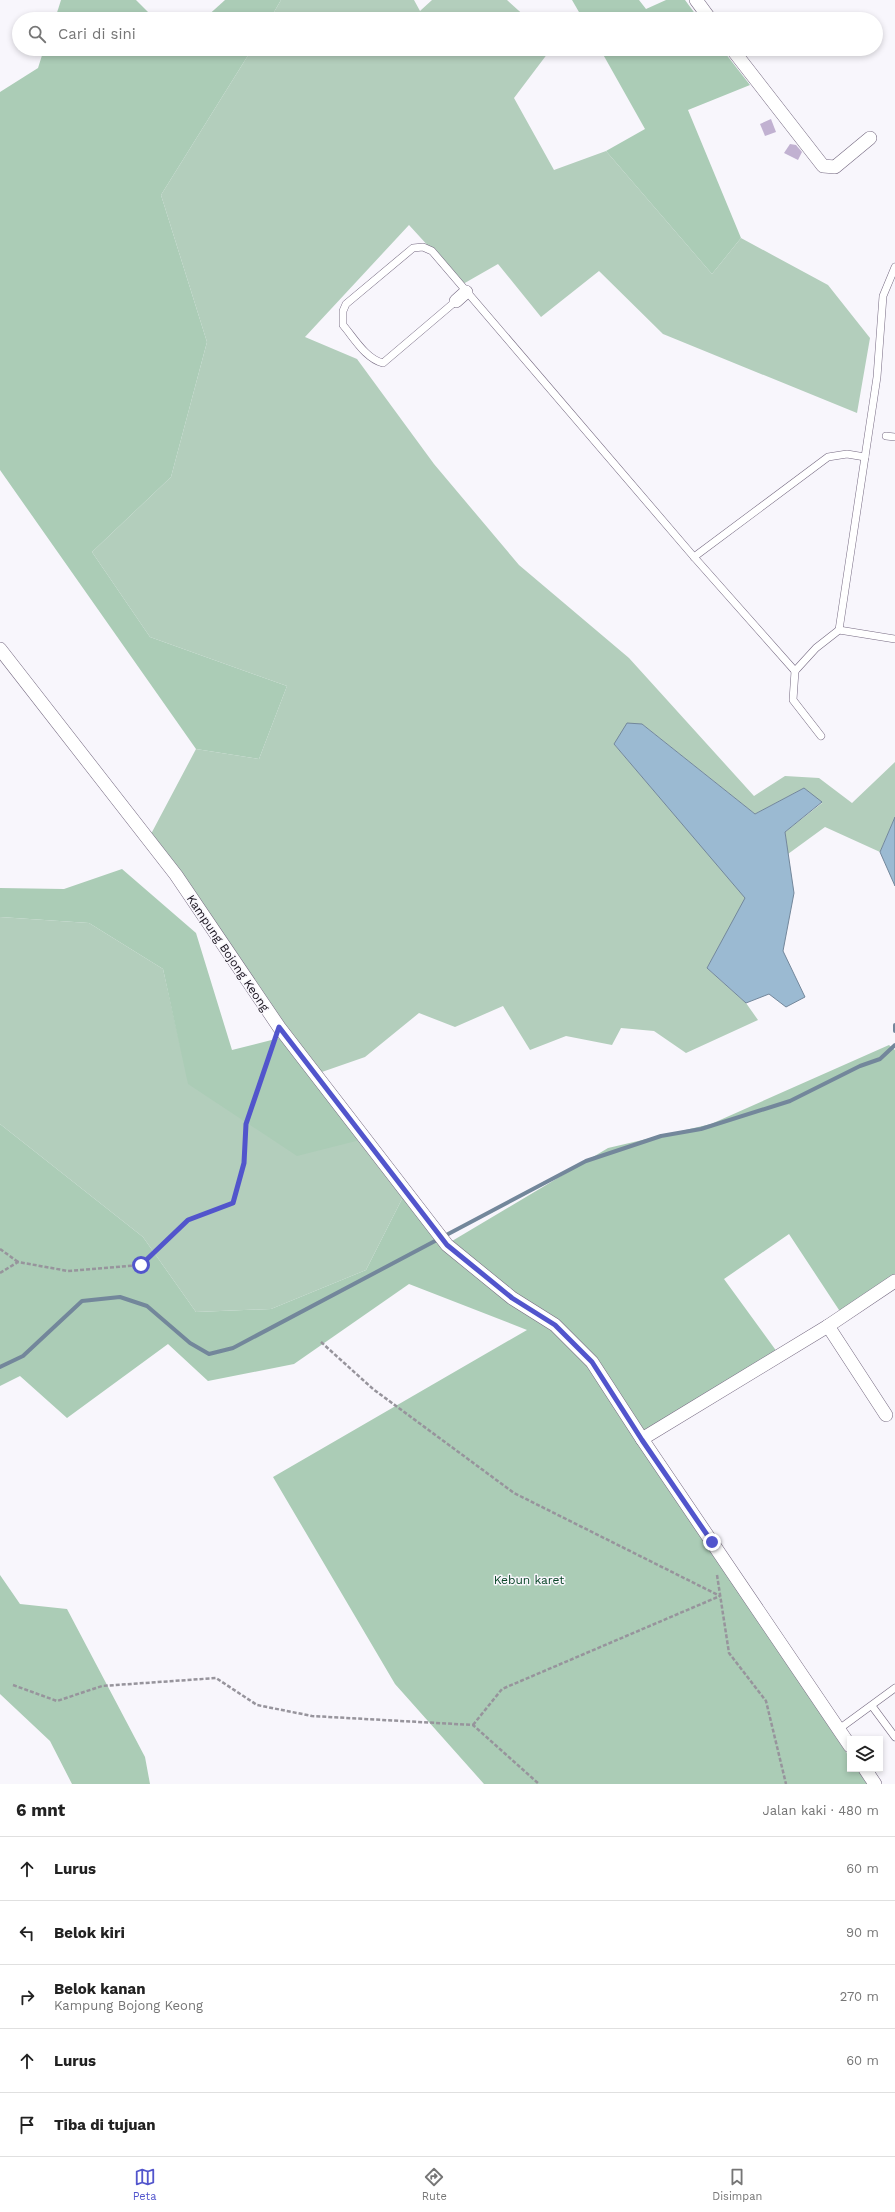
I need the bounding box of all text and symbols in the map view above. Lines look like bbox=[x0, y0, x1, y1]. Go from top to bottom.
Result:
search box bbox=[12, 12, 883, 56]
icon: search bbox=[26, 23, 48, 45]
text: Cari di sini bbox=[58, 25, 136, 43]
street label: Kampung Bojong Keong bbox=[184, 892, 273, 1014]
route start bbox=[132, 1256, 150, 1274]
route end bbox=[703, 1533, 721, 1551]
park label: Kebun karet bbox=[494, 1573, 564, 1587]
map controls bbox=[847, 1736, 883, 1772]
button: layers bbox=[847, 1736, 883, 1772]
text: 6 mnt bbox=[16, 1800, 65, 1820]
text: Jalan kaki · 480 m bbox=[763, 1803, 879, 1818]
icon: ahead bbox=[16, 1858, 38, 1880]
text: Lurus bbox=[54, 1860, 96, 1878]
text: 60 m bbox=[846, 1861, 879, 1876]
icon: left bbox=[16, 1922, 38, 1944]
text: Belok kiri bbox=[54, 1924, 125, 1942]
text: 90 m bbox=[846, 1925, 879, 1940]
text: Belok kanan bbox=[54, 1980, 145, 1998]
icon: right bbox=[16, 1986, 38, 2008]
text: 270 m bbox=[840, 1989, 879, 2004]
text: Kampung Bojong Keong bbox=[54, 1998, 203, 2013]
icon: ahead bbox=[16, 2050, 38, 2072]
text: Lurus bbox=[54, 2052, 96, 2070]
text: 60 m bbox=[846, 2053, 879, 2068]
icon: arrive bbox=[16, 2114, 38, 2136]
text: Tiba di tujuan bbox=[54, 2116, 156, 2134]
tab: Peta bbox=[133, 2166, 156, 2203]
tab: Rute bbox=[422, 2166, 447, 2203]
tab: Disimpan bbox=[712, 2166, 762, 2203]

